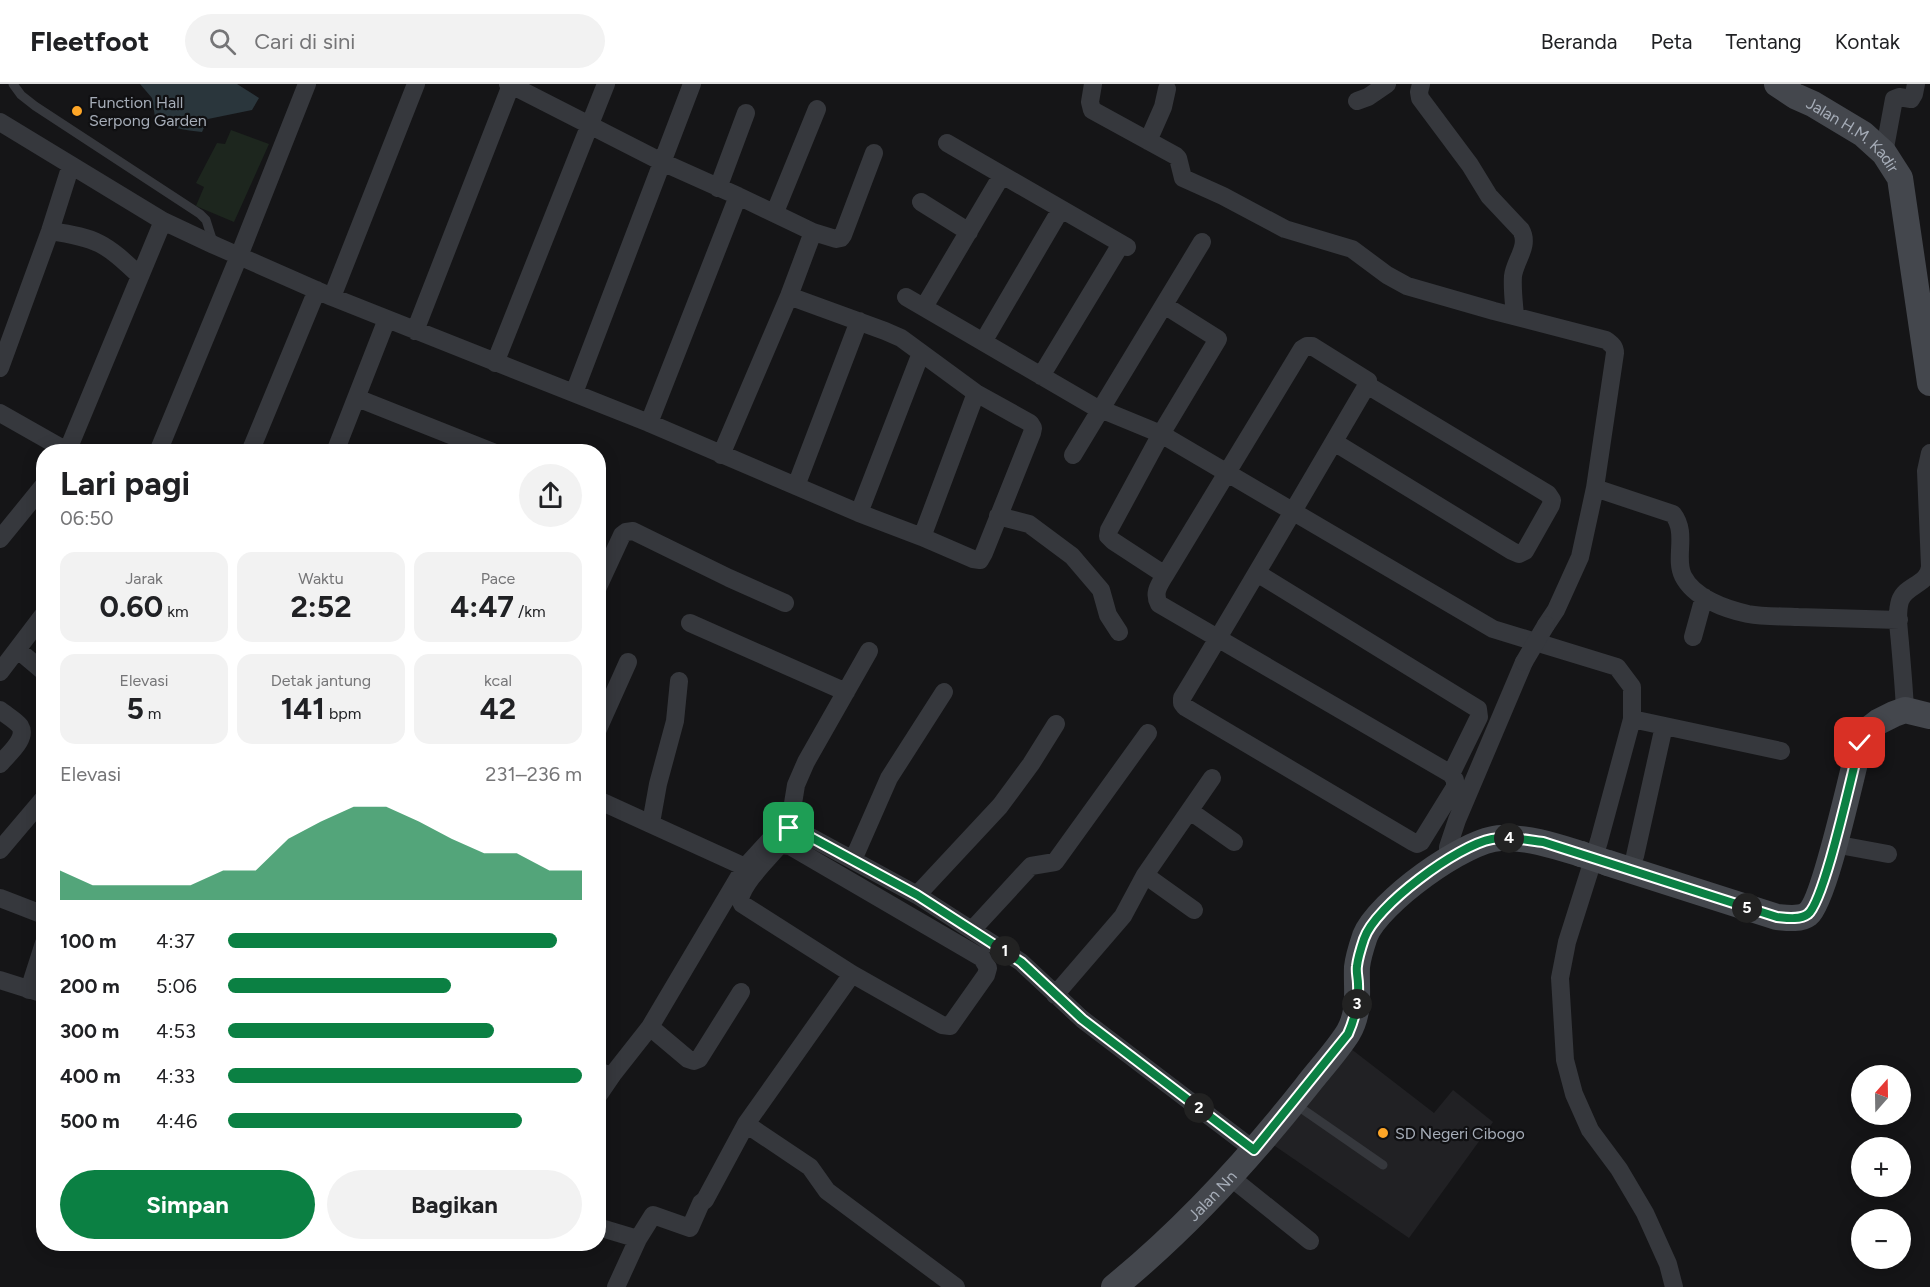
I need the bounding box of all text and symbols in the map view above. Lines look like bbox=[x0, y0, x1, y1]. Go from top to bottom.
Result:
search box bbox=[185, 14, 605, 68]
text: Fleetfoot bbox=[30, 24, 149, 58]
icon: search bbox=[206, 25, 239, 58]
text: Cari di sini bbox=[254, 28, 355, 55]
text: Beranda bbox=[1541, 29, 1618, 54]
text: Peta bbox=[1651, 29, 1693, 54]
text: Tentang bbox=[1726, 29, 1802, 54]
text: Kontak bbox=[1835, 29, 1900, 54]
place label: Function Hall Serpong Garden bbox=[89, 93, 207, 130]
street label: Jalan H.M. Kadir bbox=[1803, 93, 1903, 176]
marker: Function Hall Serpong Garden bbox=[70, 104, 84, 118]
text: Lari pagi bbox=[60, 464, 190, 503]
button: share bbox=[519, 464, 582, 527]
text: 06:50 bbox=[60, 506, 114, 530]
text: Jarak bbox=[125, 569, 163, 588]
text: Waktu bbox=[298, 569, 344, 588]
text: Pace bbox=[481, 569, 515, 588]
text: 0.60 bbox=[99, 588, 163, 625]
text: 2:52 bbox=[290, 588, 352, 625]
text: 4:47 bbox=[450, 588, 514, 625]
text: km bbox=[163, 602, 189, 621]
text: /km bbox=[514, 602, 546, 621]
text: Elevasi bbox=[120, 671, 168, 690]
text: Detak jantung bbox=[271, 671, 371, 690]
text: kcal bbox=[484, 671, 512, 690]
text: 5 bbox=[126, 690, 144, 727]
text: 141 bbox=[281, 690, 325, 727]
text: 42 bbox=[480, 690, 516, 727]
text: m bbox=[144, 704, 162, 723]
text: bpm bbox=[325, 704, 361, 723]
pin bbox=[1834, 717, 1885, 768]
icon: check bbox=[1843, 726, 1876, 759]
text: Elevasi bbox=[60, 762, 121, 786]
text: 231–236 m bbox=[485, 762, 582, 786]
pin bbox=[763, 802, 814, 853]
icon: arrive bbox=[772, 811, 805, 844]
pin: 4 bbox=[1494, 823, 1524, 853]
text: 4 bbox=[1504, 828, 1514, 847]
pin: 5 bbox=[1732, 893, 1762, 923]
text: 5 bbox=[1742, 898, 1752, 917]
text: 100 m bbox=[60, 929, 117, 953]
text: 4:37 bbox=[156, 929, 195, 953]
pin: 1 bbox=[990, 936, 1020, 966]
text: 1 bbox=[1002, 941, 1008, 960]
text: 200 m bbox=[60, 974, 120, 998]
text: 5:06 bbox=[156, 974, 197, 998]
pin: 3 bbox=[1342, 989, 1372, 1019]
text: 3 bbox=[1353, 994, 1361, 1013]
text: 300 m bbox=[60, 1019, 119, 1043]
text: 4:53 bbox=[156, 1019, 196, 1043]
text: 400 m bbox=[60, 1064, 121, 1088]
text: 4:33 bbox=[156, 1064, 195, 1088]
north arrow bbox=[1851, 1065, 1911, 1125]
map controls bbox=[1851, 1065, 1911, 1269]
pin: 2 bbox=[1184, 1093, 1214, 1123]
text: 2 bbox=[1194, 1098, 1204, 1117]
text: 500 m bbox=[60, 1109, 120, 1133]
text: 4:46 bbox=[156, 1109, 197, 1133]
place label: SD Negeri Cibogo bbox=[1395, 1124, 1525, 1143]
marker: SD Negeri Cibogo bbox=[1376, 1126, 1390, 1140]
button: + bbox=[1851, 1137, 1911, 1197]
street label: Jalan Nn bbox=[1184, 1167, 1241, 1225]
button: Simpan bbox=[60, 1170, 315, 1239]
button: Bagikan bbox=[327, 1170, 582, 1239]
button: − bbox=[1851, 1209, 1911, 1269]

